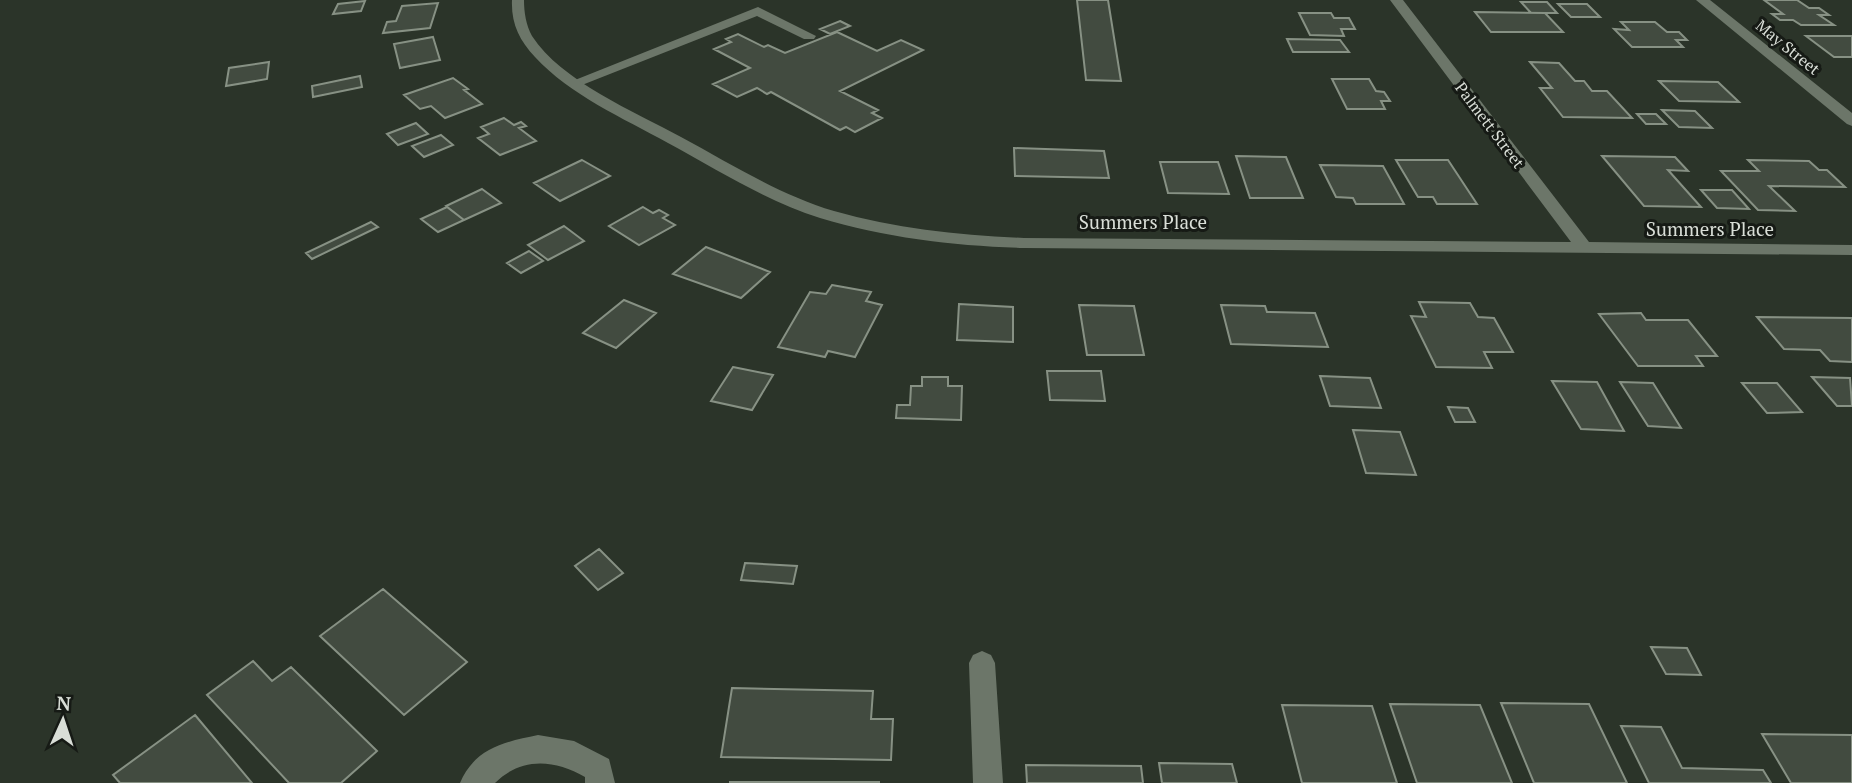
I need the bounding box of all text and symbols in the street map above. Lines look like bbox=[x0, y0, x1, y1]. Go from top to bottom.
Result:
street label: May Street bbox=[1751, 14, 1825, 80]
street label: Palmett Street bbox=[1450, 77, 1530, 173]
street label: Summers Place bbox=[1079, 209, 1207, 234]
street label: Summers Place bbox=[1646, 216, 1774, 241]
north arrow bbox=[28, 685, 98, 755]
text: N bbox=[56, 690, 72, 715]

